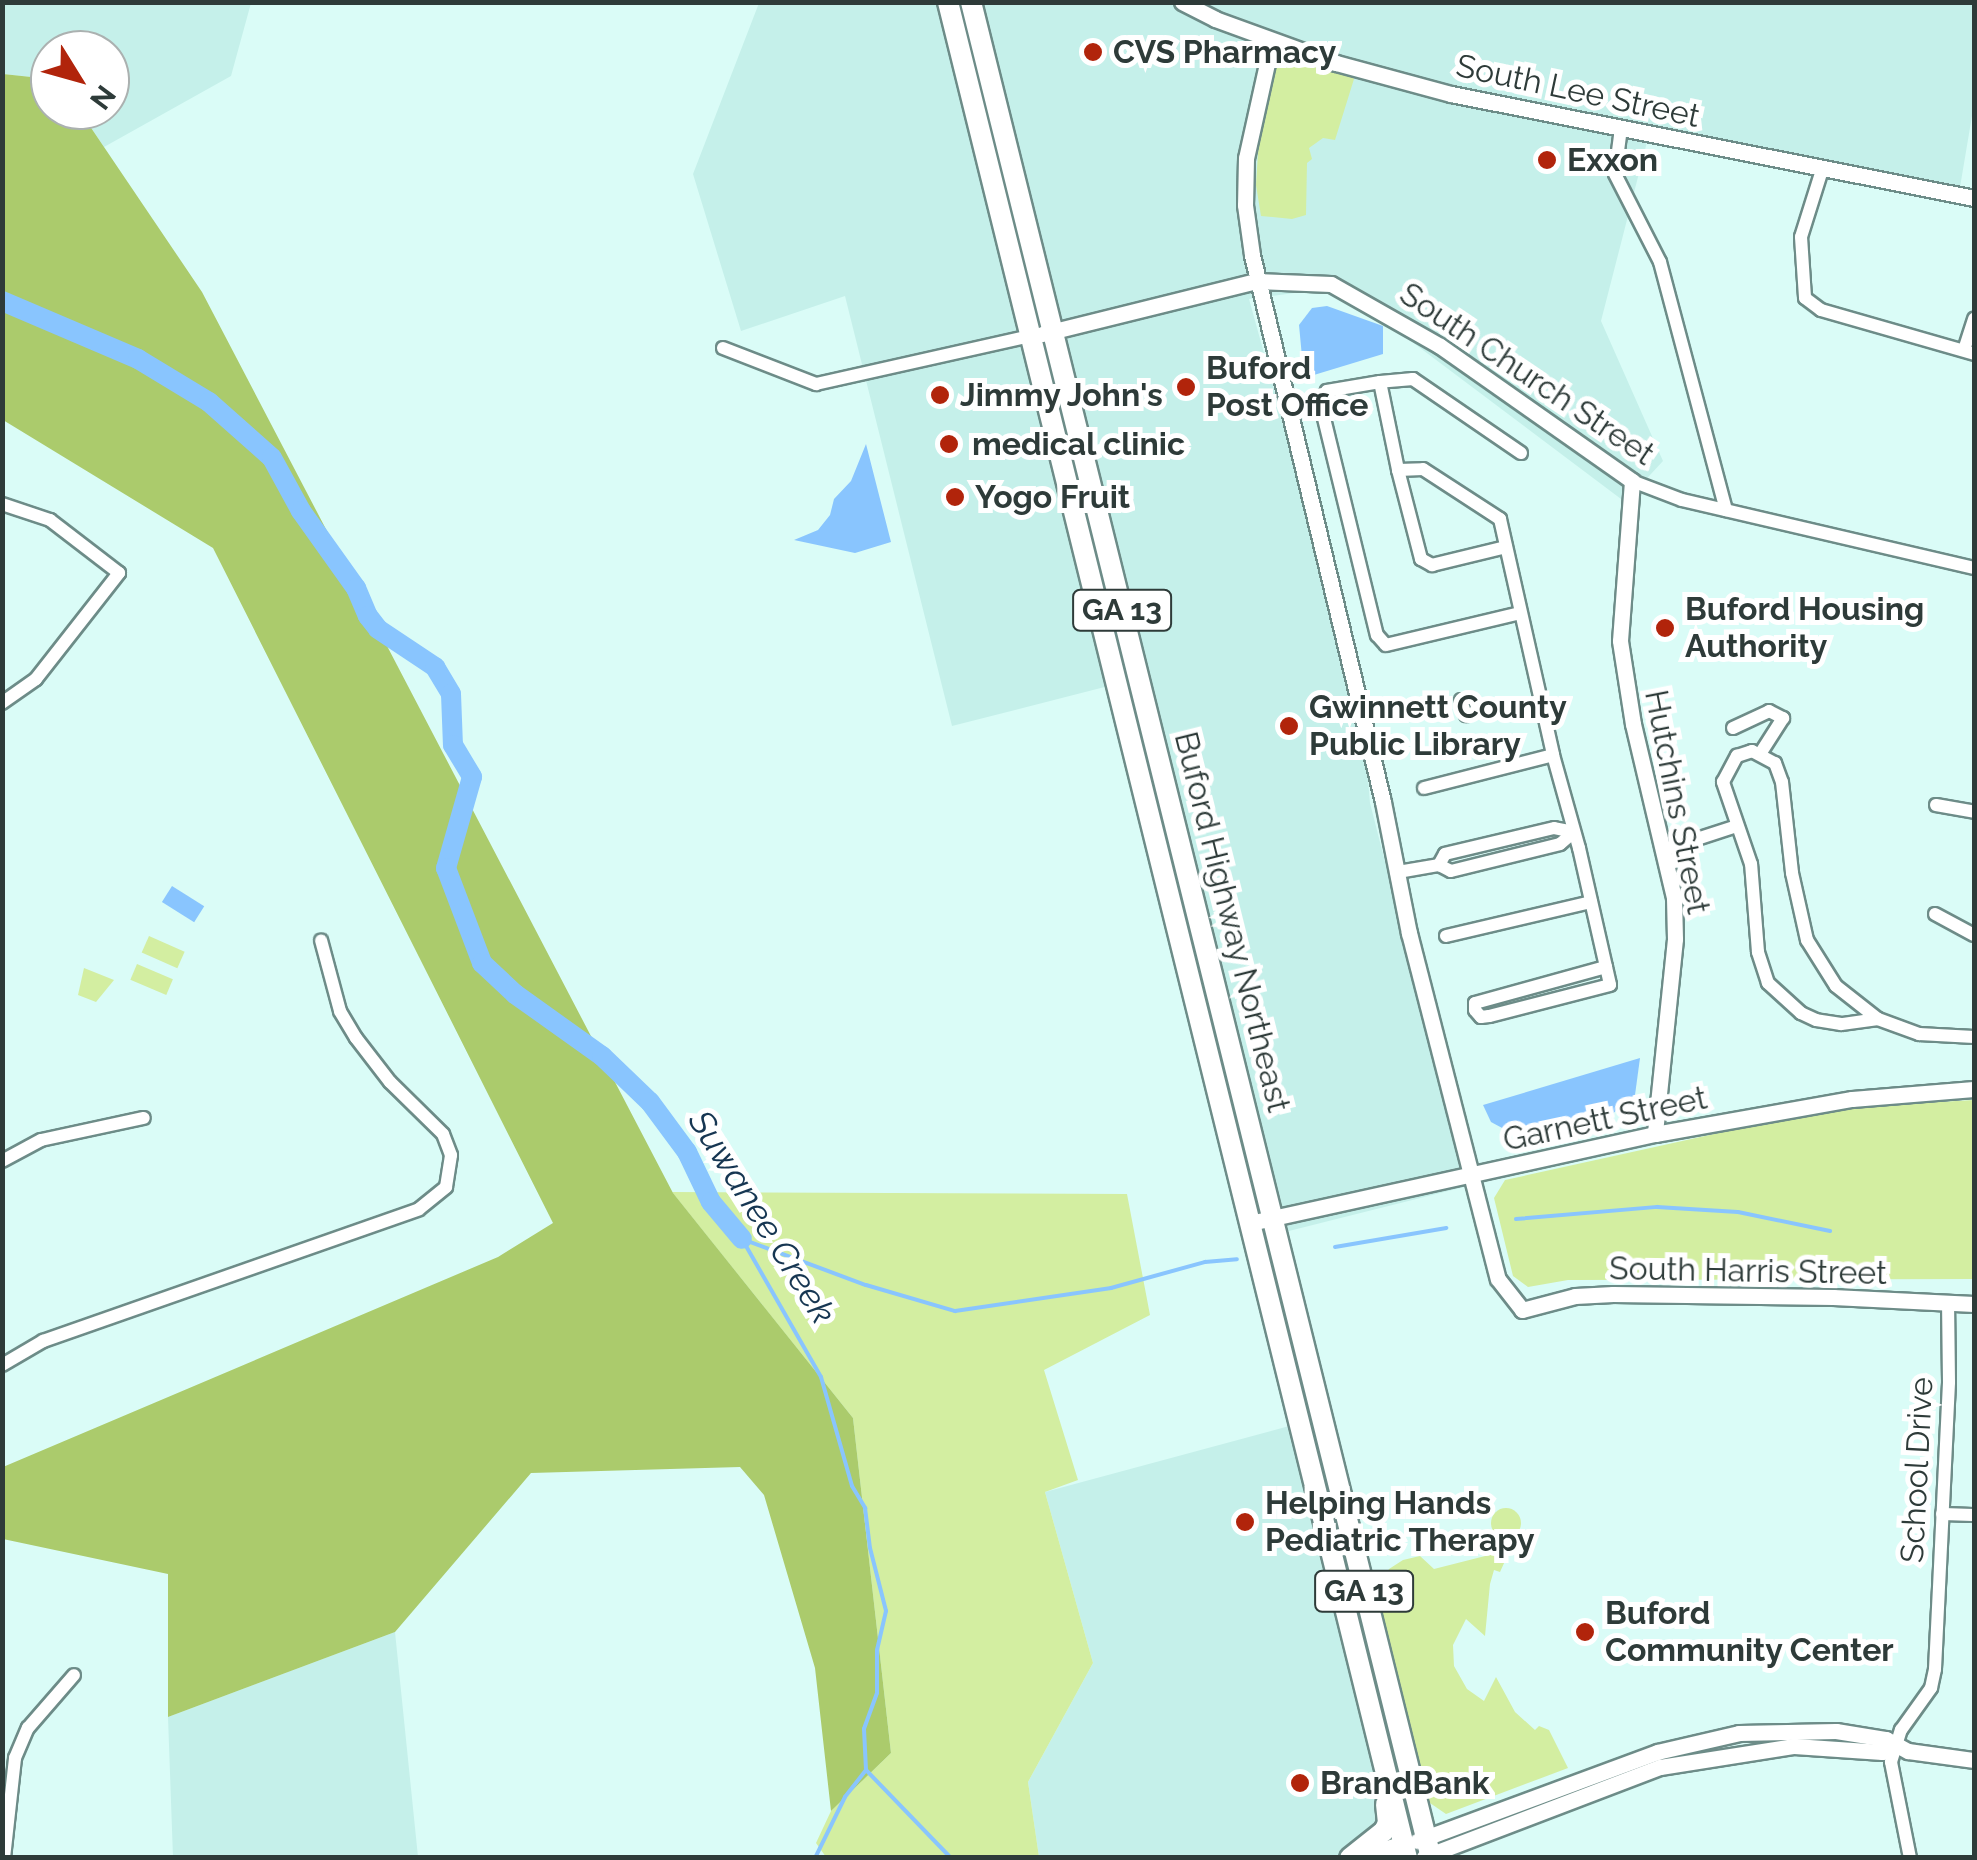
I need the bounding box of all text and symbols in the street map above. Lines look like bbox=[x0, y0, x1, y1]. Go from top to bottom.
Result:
north arrow bbox=[30, 30, 130, 130]
place label: CVS Pharmacy bbox=[1113, 33, 1336, 71]
marker: CVS Pharmacy bbox=[1082, 41, 1104, 63]
street label: South Lee Street bbox=[1453, 46, 1703, 136]
text: N bbox=[83, 79, 122, 116]
place label: Exxon bbox=[1567, 141, 1658, 179]
marker: Exxon bbox=[1536, 149, 1558, 171]
street label: South Church Street bbox=[1393, 275, 1661, 473]
place label: Buford Post Office bbox=[1206, 350, 1369, 425]
place label: Jimmy John's bbox=[960, 376, 1165, 414]
marker: Buford Post Office bbox=[1175, 376, 1197, 398]
marker: Jimmy John's bbox=[929, 384, 951, 406]
place label: medical clinic bbox=[972, 425, 1186, 463]
marker: medical clinic bbox=[936, 431, 962, 457]
place label: Yogo Fruit bbox=[975, 478, 1130, 516]
marker: Yogo Fruit bbox=[944, 486, 966, 508]
road number: GA 13 bbox=[1070, 585, 1174, 635]
place label: Buford Housing Authority bbox=[1685, 591, 1924, 666]
marker: Buford Housing Authority bbox=[1654, 617, 1676, 639]
street label: Hutchins Street bbox=[1636, 687, 1718, 917]
place label: Gwinnett County Public Library bbox=[1309, 689, 1567, 764]
marker: Gwinnett County Public Library bbox=[1278, 715, 1300, 737]
street label: Buford Highway Northeast bbox=[1166, 727, 1298, 1117]
street label: Garnett Street bbox=[1500, 1079, 1710, 1159]
water label: Suwanee Creek bbox=[680, 1103, 844, 1331]
street label: South Harris Street bbox=[1609, 1249, 1887, 1293]
street label: School Drive bbox=[1893, 1376, 1941, 1564]
place label: Helping Hands Pediatric Therapy bbox=[1265, 1485, 1536, 1560]
marker: Helping Hands Pediatric Therapy bbox=[1234, 1511, 1256, 1533]
road number: GA 13 bbox=[1312, 1566, 1416, 1616]
place label: Buford Community Center bbox=[1605, 1595, 1895, 1670]
marker: Buford Community Center bbox=[1574, 1621, 1596, 1643]
place label: BrandBank bbox=[1320, 1764, 1490, 1802]
marker: BrandBank bbox=[1289, 1772, 1311, 1794]

